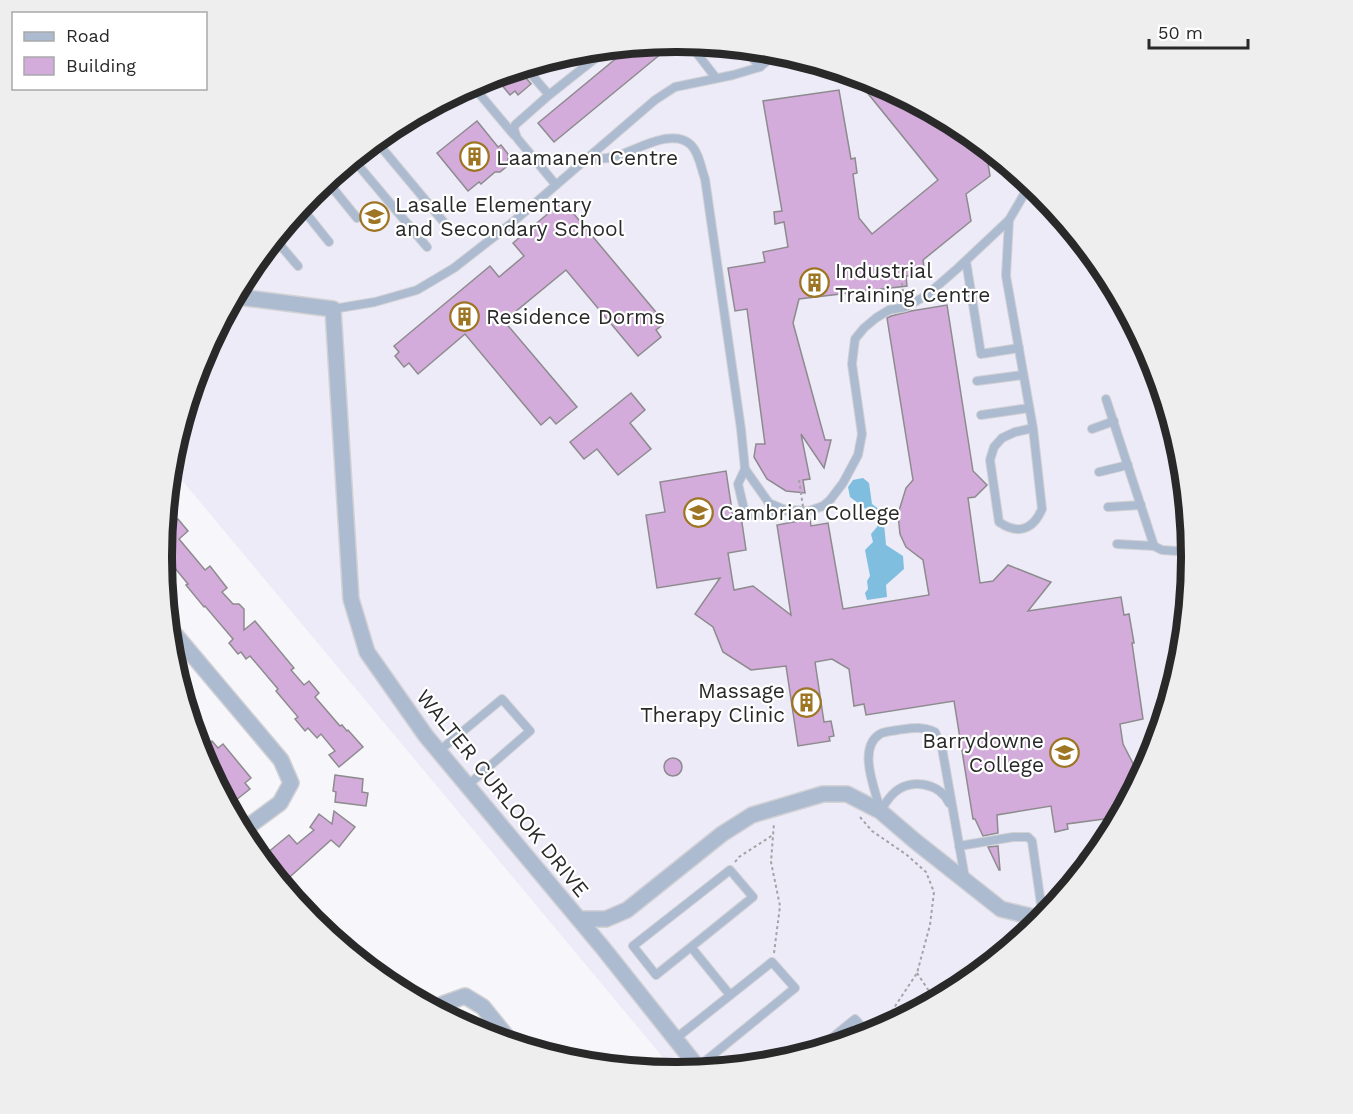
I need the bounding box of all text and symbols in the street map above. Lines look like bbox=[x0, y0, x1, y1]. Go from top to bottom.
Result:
legend bbox=[12, 12, 207, 90]
scale bar bbox=[1149, 12, 1248, 50]
text: 50 m bbox=[1158, 22, 1203, 43]
text: Road bbox=[66, 25, 110, 46]
text: Building bbox=[66, 55, 136, 76]
building icon: Laamanen Centre bbox=[459, 141, 491, 173]
place label: Laamanen Centre bbox=[496, 145, 678, 170]
place label: Lasalle Elementary and Secondary School bbox=[395, 192, 625, 241]
school or university icon: Lasalle Elementary and Secondary School bbox=[358, 200, 390, 232]
place label: Industrial Training Centre bbox=[835, 258, 990, 307]
building icon: Industrial Training Centre bbox=[798, 266, 830, 298]
building icon: Residence Dorms bbox=[449, 300, 481, 332]
place label: Residence Dorms bbox=[486, 304, 665, 329]
school or university icon: Cambrian College bbox=[682, 496, 714, 528]
place label: Cambrian College bbox=[719, 500, 900, 525]
place label: Massage Therapy Clinic bbox=[640, 678, 785, 727]
street label: WALTER CURLOOK DRIVE bbox=[411, 684, 595, 902]
building icon: Massage Therapy Clinic bbox=[790, 686, 822, 718]
place label: Barrydowne College bbox=[922, 728, 1044, 777]
school or university icon: Barrydowne College bbox=[1049, 736, 1081, 768]

